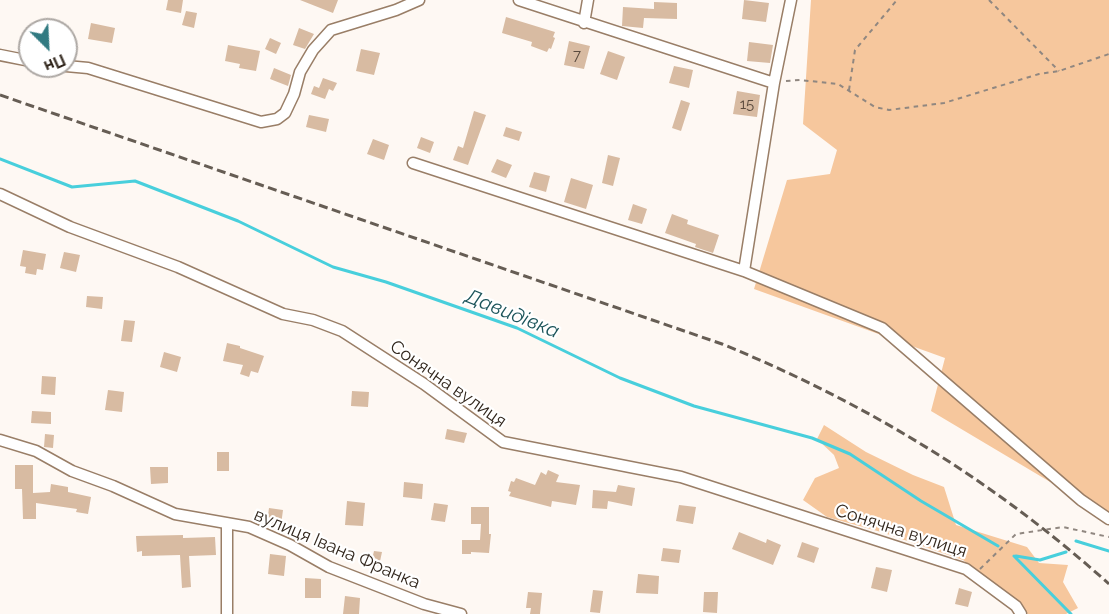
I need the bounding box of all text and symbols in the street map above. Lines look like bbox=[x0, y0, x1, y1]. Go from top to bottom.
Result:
north arrow bbox=[18, 18, 78, 78]
house number: 7 bbox=[573, 46, 581, 64]
text: Пн bbox=[41, 50, 68, 76]
house number: 15 bbox=[740, 95, 754, 113]
water label: Давидівка bbox=[461, 284, 563, 344]
street label: Сонячна вулиця bbox=[386, 336, 510, 432]
street label: Сонячна вулиця bbox=[832, 500, 970, 562]
street label: вулиця Івана Франка bbox=[251, 504, 423, 594]

